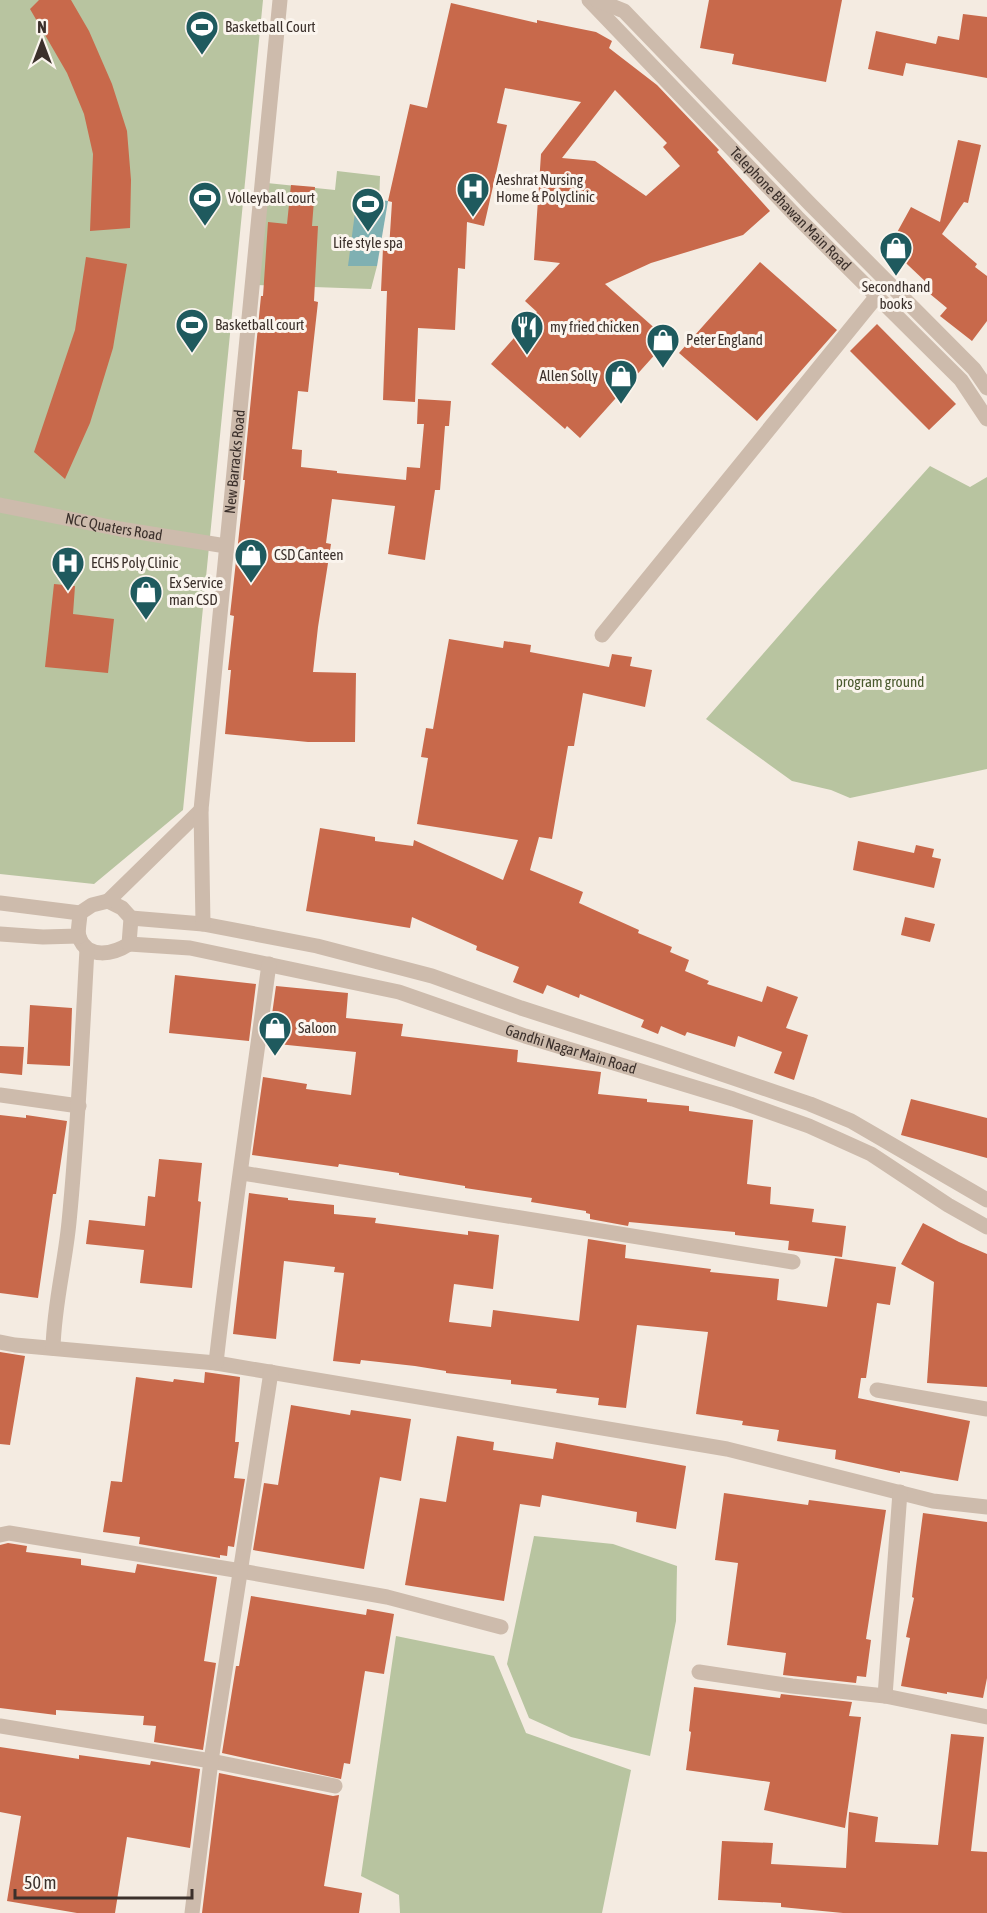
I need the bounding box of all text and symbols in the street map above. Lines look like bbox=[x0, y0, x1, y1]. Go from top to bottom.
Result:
sports icon: Basketball Court bbox=[184, 9, 220, 56]
north arrow bbox=[12, 12, 72, 72]
text: N bbox=[37, 18, 47, 36]
place label: Basketball Court bbox=[225, 18, 316, 35]
street label: Telephone Bhawan Main Road bbox=[727, 143, 855, 274]
hospital icon: Aeshrat Nursing Home & Polyclinic bbox=[455, 171, 491, 218]
place label: Aeshrat Nursing Home & Polyclinic bbox=[496, 171, 595, 205]
sports icon: Volleyball court bbox=[187, 180, 223, 227]
sports icon: Life style spa bbox=[350, 186, 386, 233]
place label: Volleyball court bbox=[228, 189, 315, 206]
shop icon: Secondhand books bbox=[878, 230, 914, 277]
place label: Life style spa bbox=[333, 234, 403, 251]
place label: Secondhand books bbox=[862, 278, 930, 312]
sports icon: Basketball court bbox=[174, 307, 210, 354]
restaurant icon: my fried chicken bbox=[509, 309, 545, 356]
place label: Basketball court bbox=[215, 316, 304, 333]
place label: my fried chicken bbox=[550, 318, 639, 335]
shop icon: Peter England bbox=[645, 322, 681, 369]
place label: Peter England bbox=[686, 331, 763, 348]
shop icon: Allen Solly bbox=[603, 358, 639, 405]
place label: Allen Solly bbox=[539, 367, 598, 384]
street label: New Barracks Road bbox=[221, 409, 248, 514]
street label: NCC Quaters Road bbox=[64, 509, 164, 544]
shop icon: CSD Canteen bbox=[233, 537, 269, 584]
hospital icon: ECHS Poly Clinic bbox=[50, 545, 86, 592]
place label: CSD Canteen bbox=[274, 546, 344, 563]
place label: ECHS Poly Clinic bbox=[91, 554, 178, 571]
shop icon: Ex Service man CSD bbox=[128, 574, 164, 621]
place label: Ex Service man CSD bbox=[169, 574, 223, 608]
park label: program ground bbox=[836, 673, 924, 690]
shop icon: Saloon bbox=[257, 1010, 293, 1057]
place label: Saloon bbox=[298, 1019, 336, 1036]
street label: Gandhi Nagar Main Road bbox=[503, 1021, 639, 1077]
scale bar bbox=[15, 1862, 192, 1900]
text: 50 m bbox=[24, 1872, 56, 1893]

